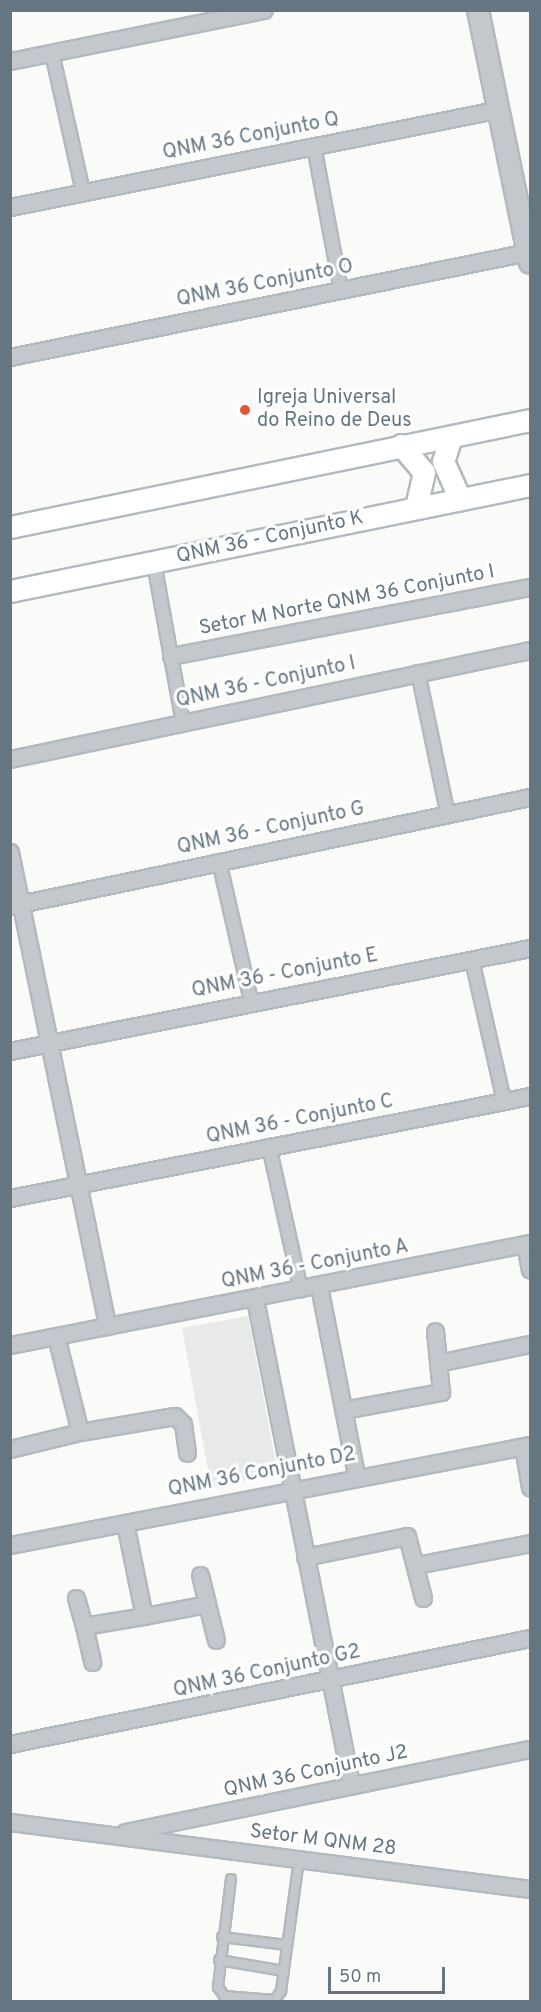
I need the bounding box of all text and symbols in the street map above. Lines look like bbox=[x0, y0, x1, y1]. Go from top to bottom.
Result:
street label: QNM 36 Conjunto Q bbox=[161, 108, 341, 166]
street label: QNM 36 Conjunto O bbox=[175, 255, 355, 313]
place label: Igreja Universal do Reino de Deus bbox=[257, 386, 412, 433]
marker: Igreja Universal do Reino de Deus bbox=[238, 403, 252, 417]
street label: QNM 36 - Conjunto K bbox=[174, 506, 366, 570]
street label: Setor M Norte QNM 36 Conjunto I bbox=[197, 561, 497, 641]
street label: QNM 36 - Conjunto I bbox=[174, 652, 358, 714]
street label: QNM 36 - Conjunto G bbox=[175, 797, 367, 861]
street label: QNM 36 - Conjunto E bbox=[190, 944, 380, 1004]
street label: QNM 36 - Conjunto C bbox=[204, 1090, 396, 1150]
street label: QNM 36 - Conjunto A bbox=[219, 1235, 411, 1295]
street label: QNM 36 Conjunto D2 bbox=[166, 1443, 358, 1503]
street label: QNM 36 Conjunto G2 bbox=[171, 1640, 363, 1704]
street label: QNM 36 Conjunto J2 bbox=[222, 1741, 410, 1803]
street label: Setor M QNM 28 bbox=[248, 1820, 398, 1862]
scale bar bbox=[331, 1955, 448, 1993]
text: 50 m bbox=[339, 1966, 381, 1989]

